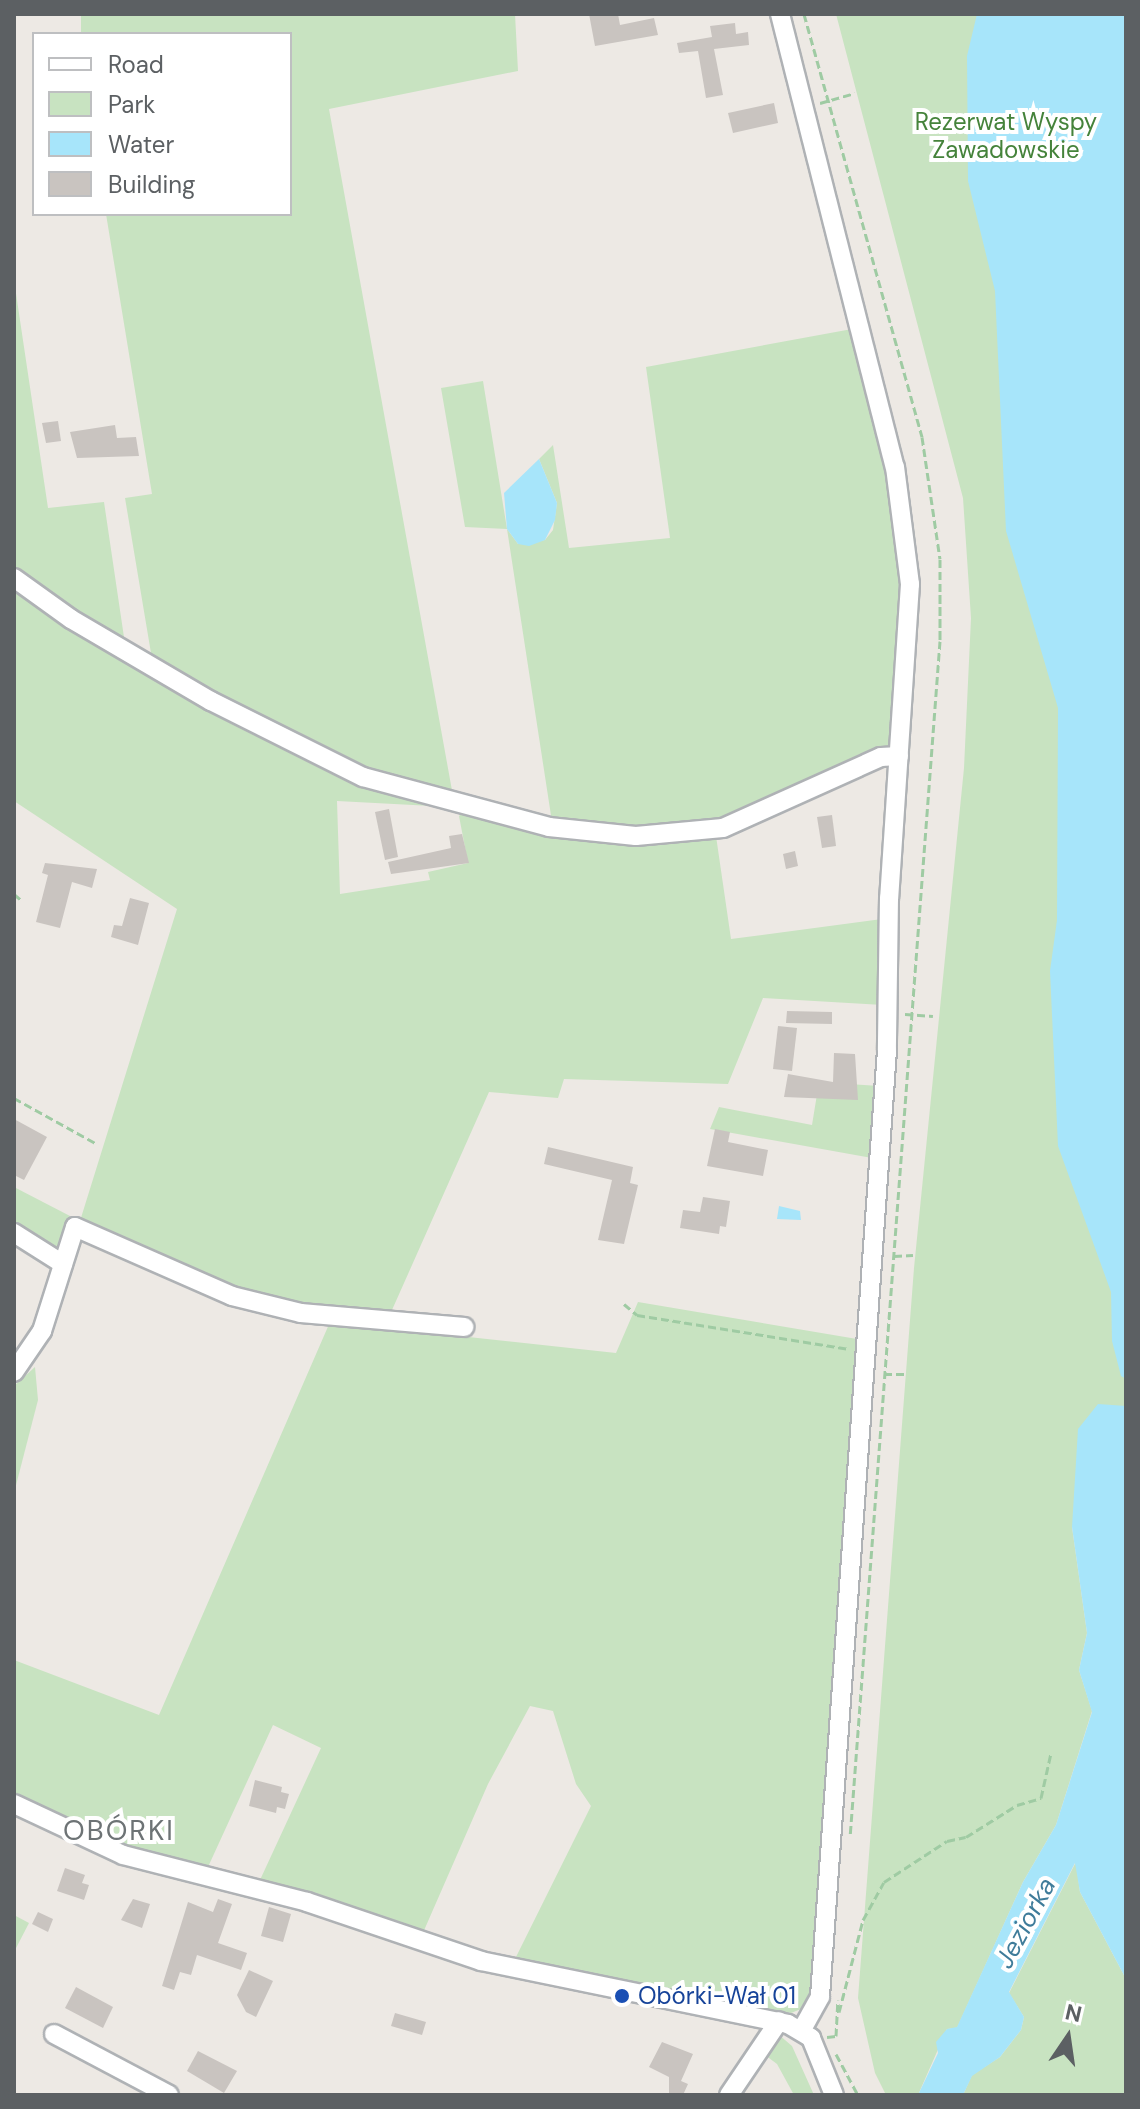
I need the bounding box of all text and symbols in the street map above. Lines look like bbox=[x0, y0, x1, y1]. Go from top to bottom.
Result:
legend bbox=[32, 32, 292, 216]
text: Road bbox=[108, 49, 164, 80]
text: Park bbox=[108, 89, 155, 120]
park label: Rezerwat Wyspy Zawadowskie bbox=[915, 108, 1097, 164]
text: Water bbox=[108, 129, 174, 160]
text: Building bbox=[108, 169, 195, 200]
district label: OBÓRKI bbox=[63, 1814, 175, 1848]
water label: Jeziorka bbox=[989, 1872, 1063, 1974]
place label: Obórki-Wał 01 bbox=[638, 1982, 796, 2010]
marker: Obórki-Wał 01 bbox=[613, 1987, 631, 2005]
north arrow bbox=[1028, 1997, 1108, 2077]
text: N bbox=[1062, 1997, 1085, 2029]

